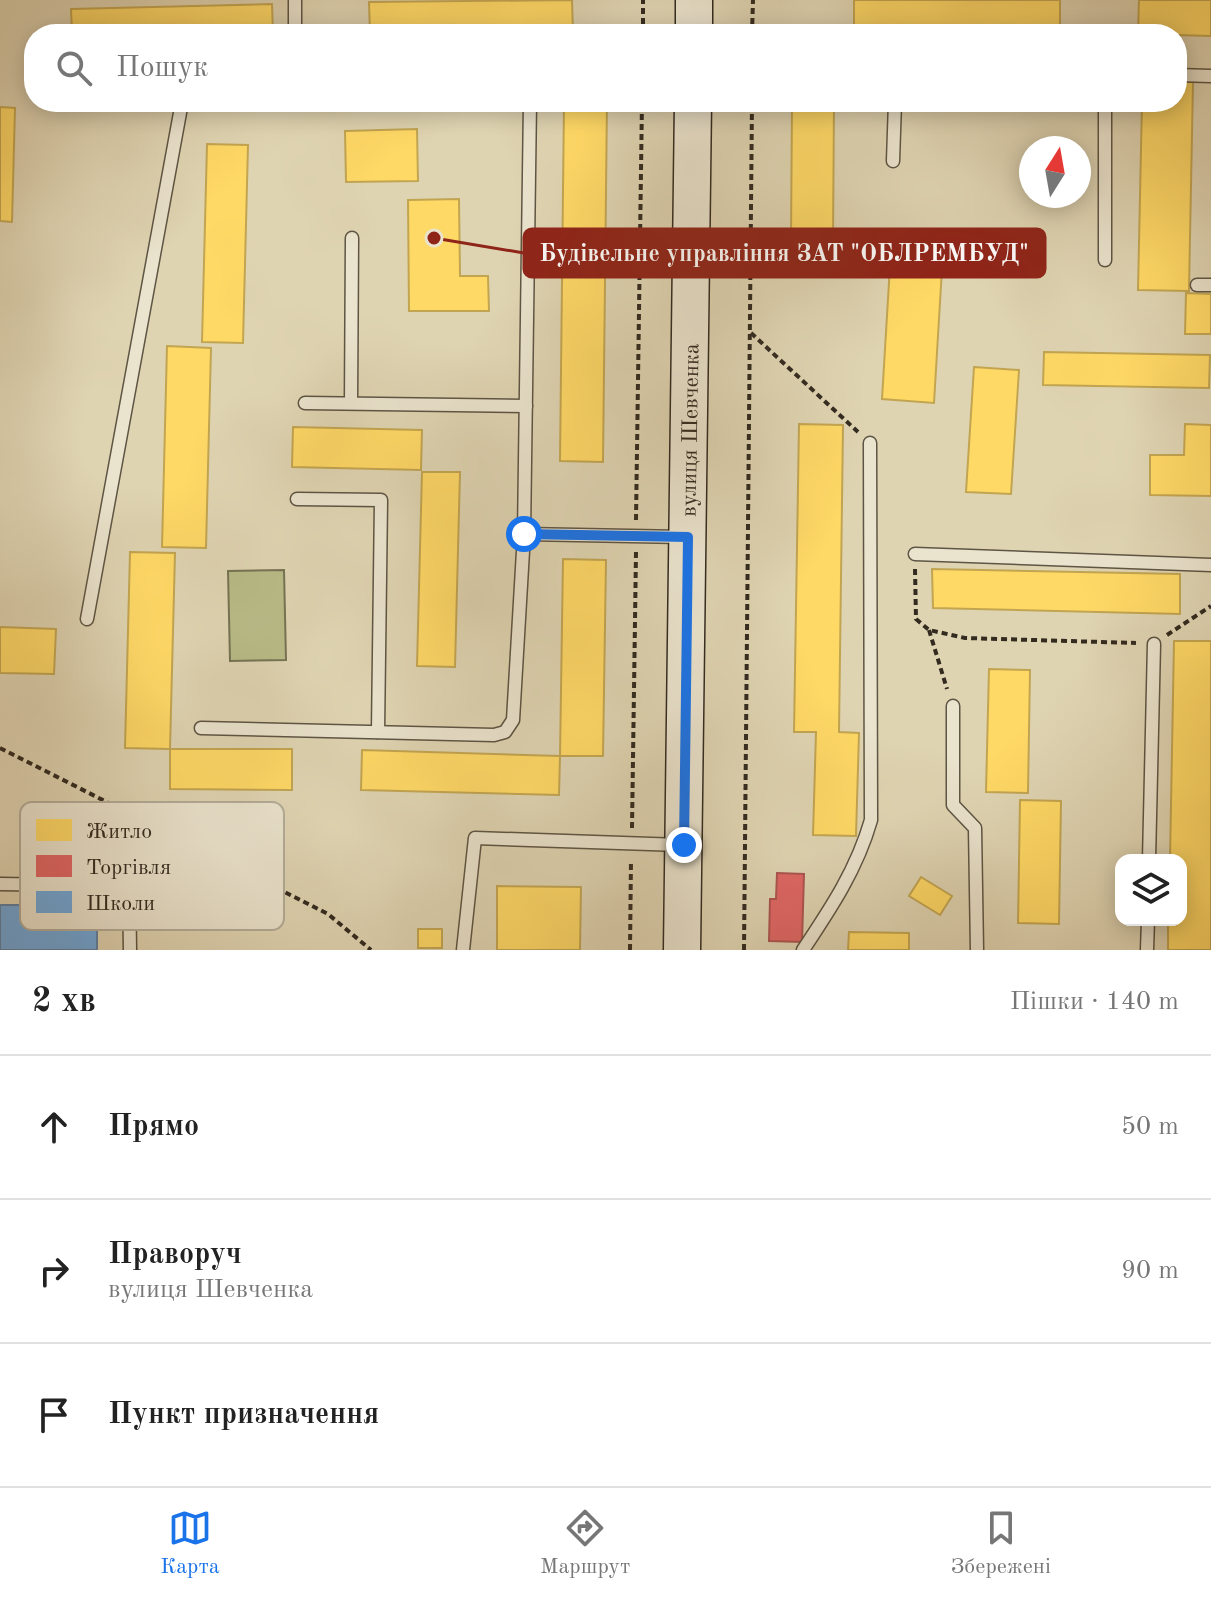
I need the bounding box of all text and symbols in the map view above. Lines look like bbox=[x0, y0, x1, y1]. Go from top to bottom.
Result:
search box bbox=[24, 24, 1187, 112]
icon: search bbox=[52, 46, 96, 90]
text: Пошук bbox=[116, 53, 208, 83]
north arrow bbox=[1019, 136, 1091, 208]
callout: Будівельне управління ЗАТ "ОБЛРЕМБУД" bbox=[524, 229, 1045, 277]
text: Будівельне управління ЗАТ "ОБЛРЕМБУД" bbox=[539, 243, 1029, 267]
street label: вулиця Шевченка bbox=[678, 343, 704, 517]
route start bbox=[506, 516, 542, 552]
legend bbox=[20, 802, 284, 930]
text: Житло bbox=[86, 821, 152, 843]
route end bbox=[666, 827, 702, 863]
map controls bbox=[1115, 854, 1187, 926]
button: layers bbox=[1115, 854, 1187, 926]
text: Торгівля bbox=[86, 857, 171, 879]
text: Школи bbox=[86, 893, 155, 915]
text: 2 хв bbox=[32, 985, 96, 1019]
text: Пішки · 140 m bbox=[1010, 989, 1179, 1015]
icon: ahead bbox=[32, 1105, 76, 1149]
text: Прямо bbox=[108, 1112, 199, 1142]
text: 50 m bbox=[1121, 1114, 1179, 1140]
text: Праворуч bbox=[108, 1240, 242, 1270]
icon: right bbox=[32, 1249, 76, 1293]
text: 90 m bbox=[1121, 1258, 1179, 1284]
text: вулиця Шевченка bbox=[108, 1277, 313, 1303]
icon: arrive bbox=[32, 1393, 76, 1437]
text: Пункт призначення bbox=[108, 1400, 379, 1430]
tab: Карта bbox=[160, 1506, 220, 1581]
tab: Маршрут bbox=[540, 1506, 630, 1581]
tab: Збережені bbox=[951, 1506, 1051, 1581]

